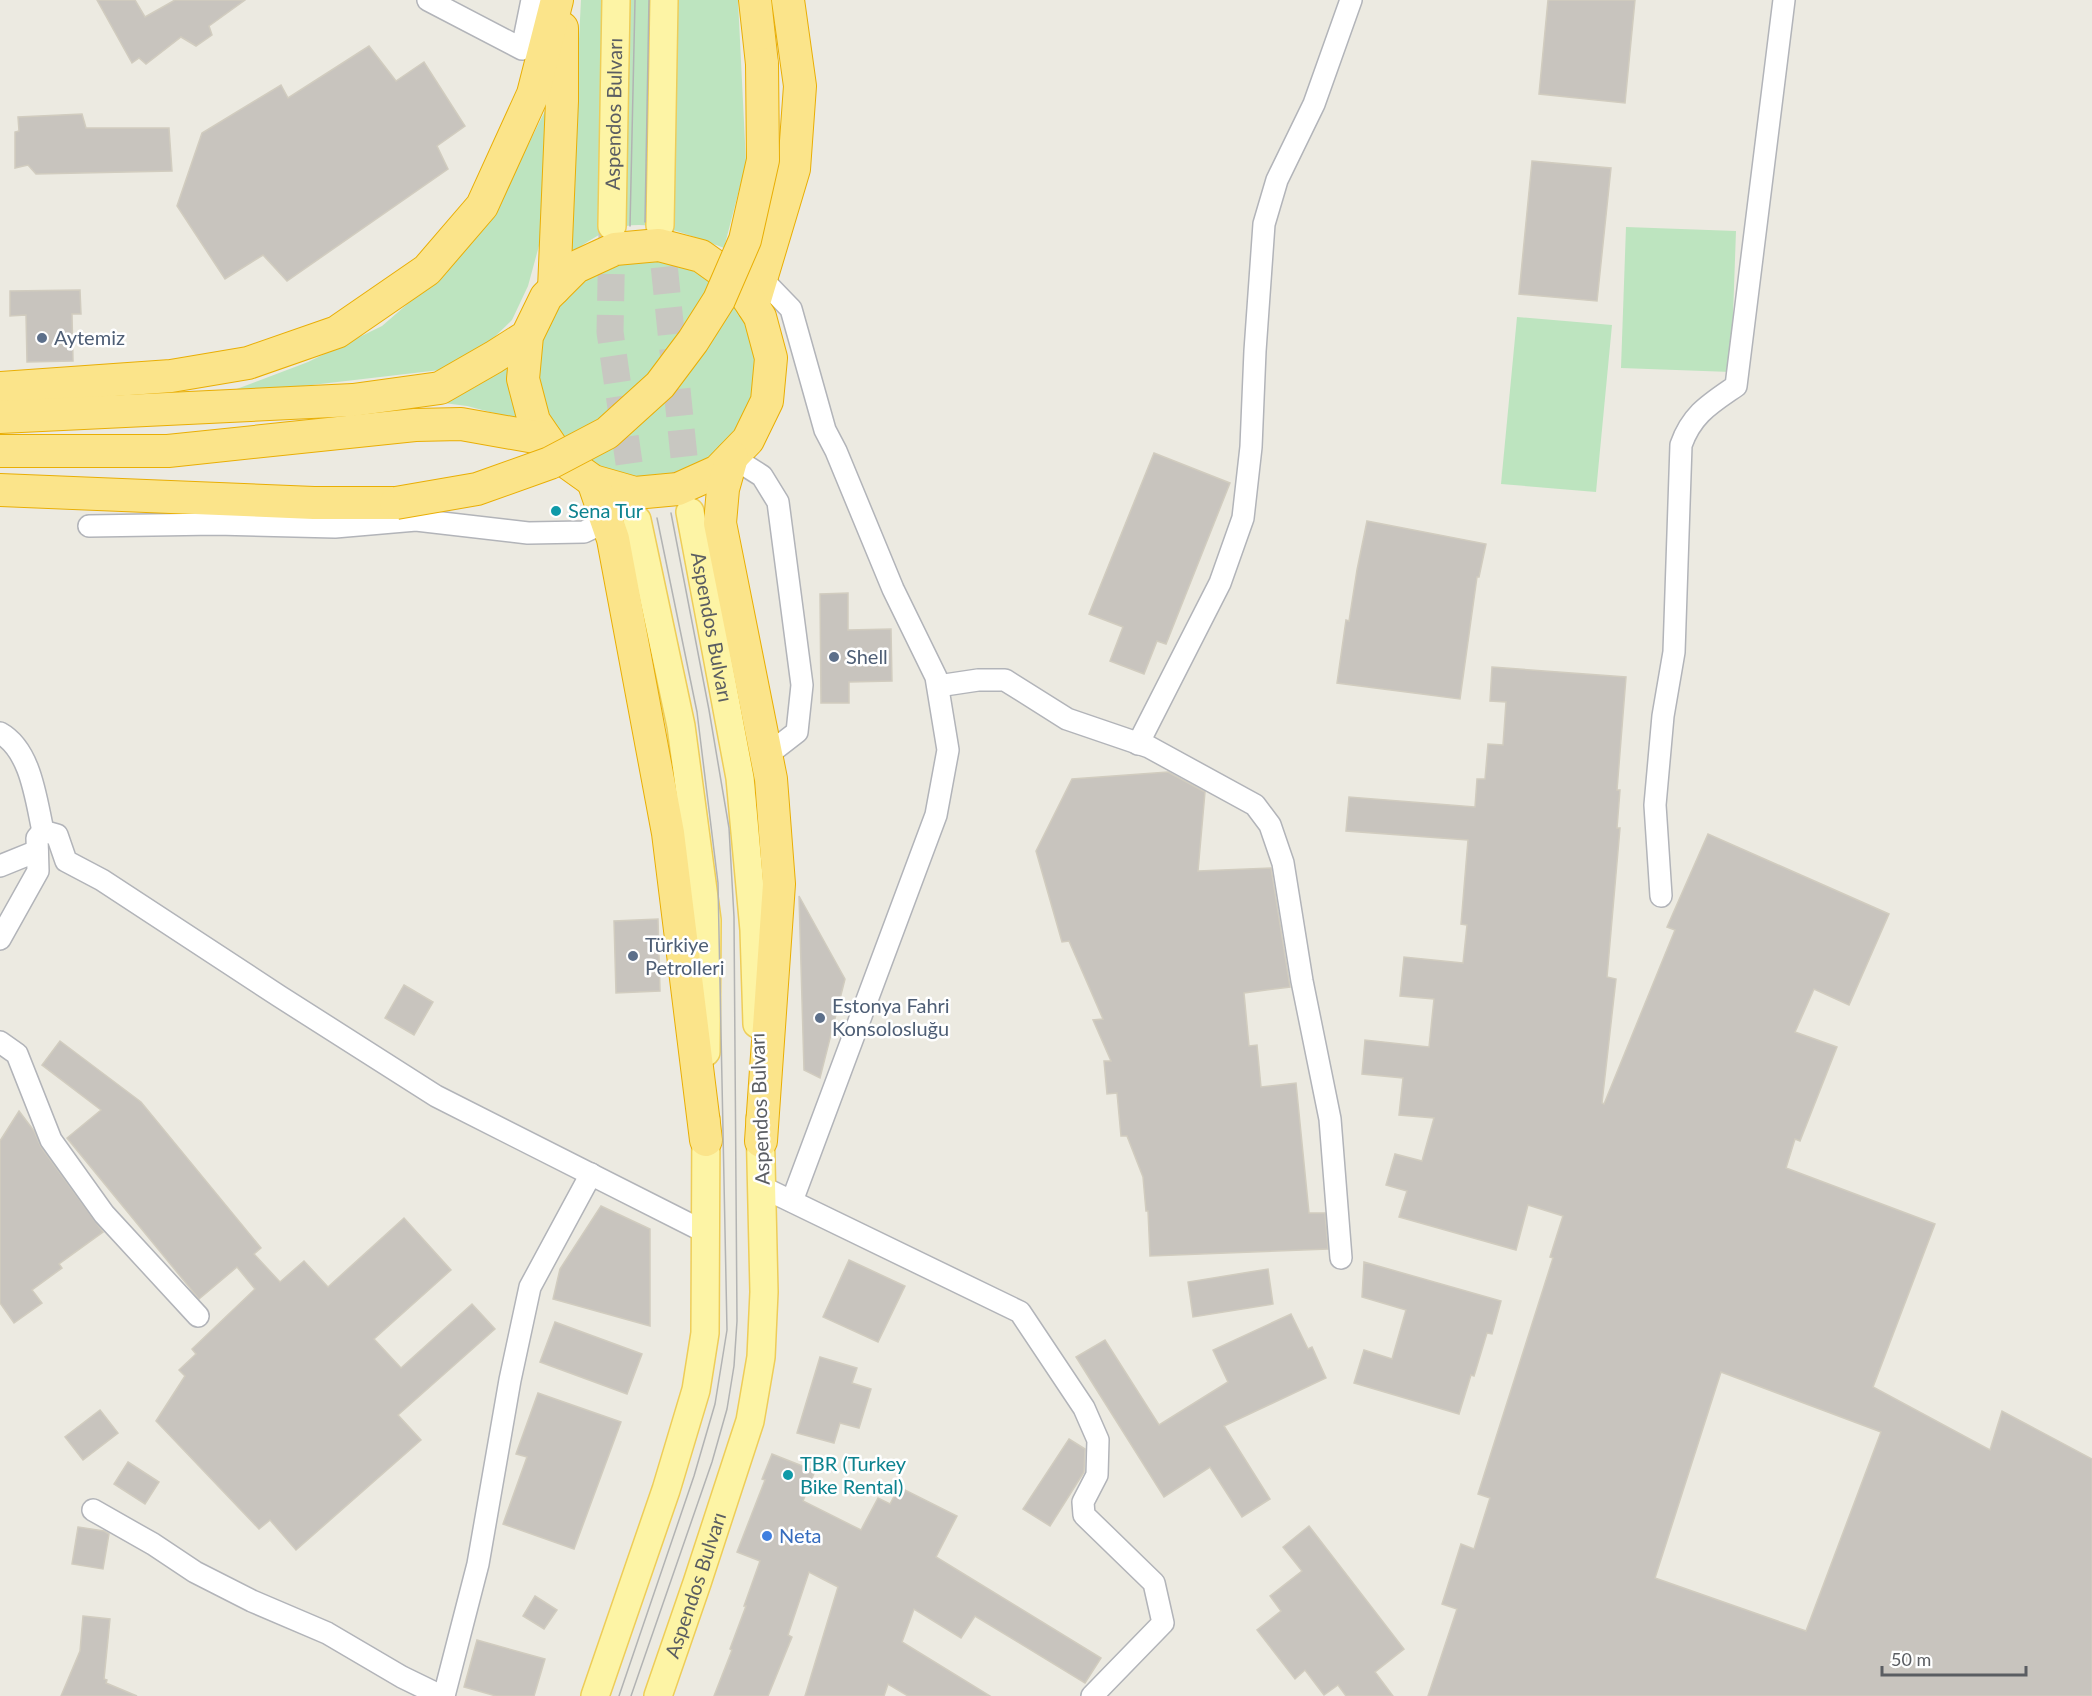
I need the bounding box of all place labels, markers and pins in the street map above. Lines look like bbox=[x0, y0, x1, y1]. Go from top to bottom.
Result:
place label: Aytemiz bbox=[54, 325, 125, 349]
marker: Aytemiz bbox=[35, 331, 49, 345]
place label: Sena Tur bbox=[568, 498, 644, 522]
marker: Sena Tur bbox=[549, 504, 563, 518]
place label: Shell bbox=[846, 644, 888, 668]
marker: Shell bbox=[827, 650, 841, 664]
place label: Türkiye Petrolleri bbox=[645, 932, 724, 979]
marker: Türkiye Petrolleri bbox=[626, 949, 640, 963]
place label: Estonya Fahri Konsolosluğu bbox=[832, 993, 950, 1040]
marker: Estonya Fahri Konsolosluğu bbox=[813, 1011, 827, 1025]
place label: TBR (Turkey Bike Rental) bbox=[800, 1451, 907, 1498]
marker: TBR (Turkey Bike Rental) bbox=[781, 1468, 795, 1482]
place label: Neta bbox=[779, 1523, 822, 1547]
marker: Neta bbox=[760, 1529, 774, 1543]

